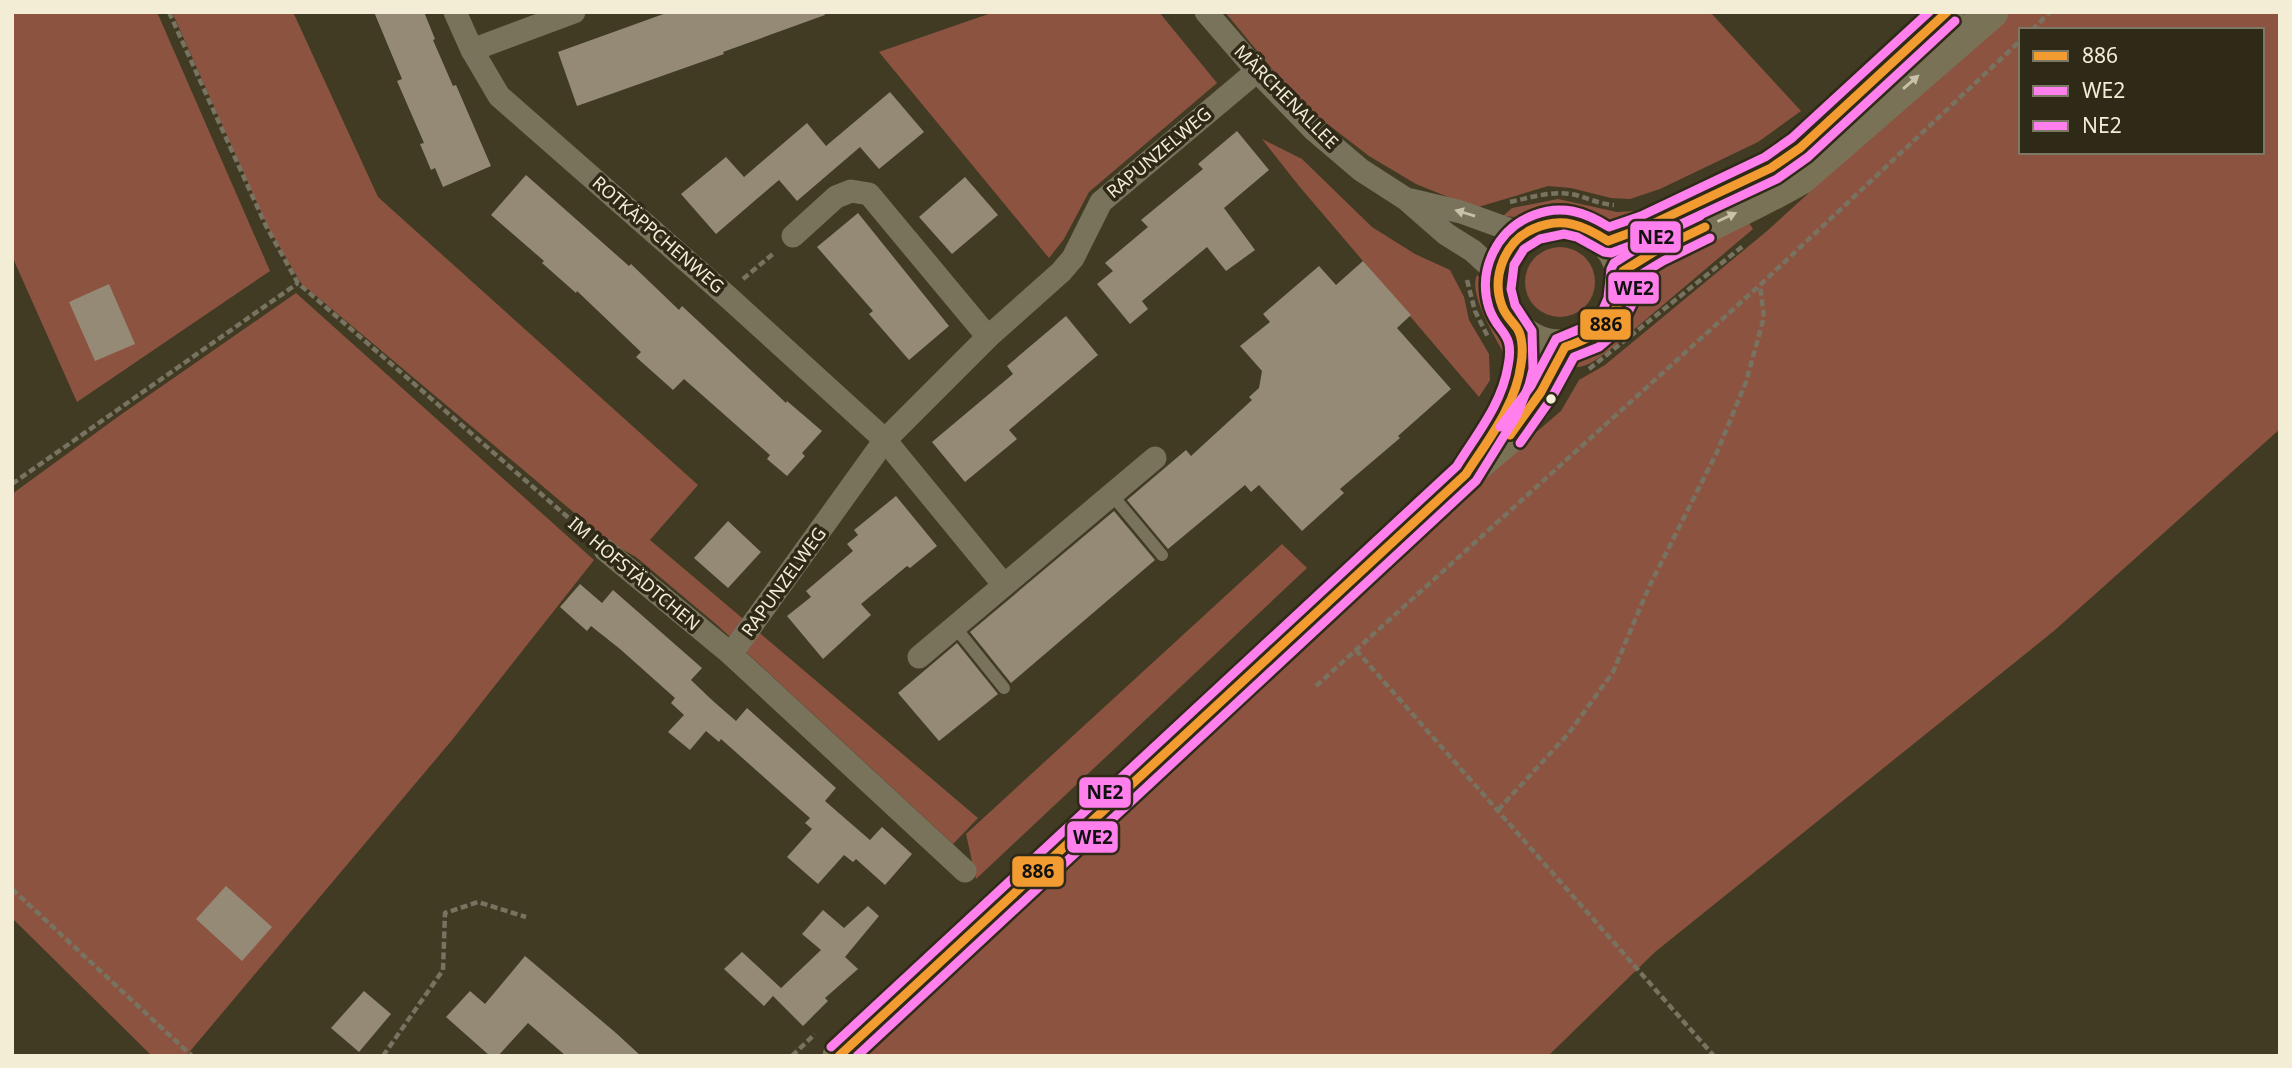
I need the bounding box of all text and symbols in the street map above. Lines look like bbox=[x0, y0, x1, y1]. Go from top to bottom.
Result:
legend bbox=[2019, 28, 2264, 154]
street label: MÄRCHENALLEE bbox=[1229, 39, 1344, 154]
text: 886 bbox=[2082, 41, 2118, 69]
one-way arrow bbox=[1903, 75, 1920, 90]
text: WE2 bbox=[2082, 76, 2125, 104]
street label: RAPUNZELWEG bbox=[1101, 101, 1216, 203]
text: NE2 bbox=[2082, 111, 2122, 139]
street label: ROTKÄPPCHENWEG bbox=[588, 170, 730, 298]
one-way arrow bbox=[1454, 208, 1475, 218]
one-way arrow bbox=[1717, 211, 1737, 222]
line badge: NE2 bbox=[1629, 220, 1682, 254]
text: NE2 bbox=[1638, 224, 1675, 250]
line badge: WE2 bbox=[1607, 271, 1660, 305]
text: WE2 bbox=[1614, 275, 1654, 301]
line badge: 886 bbox=[1579, 308, 1632, 341]
text: 886 bbox=[1590, 311, 1622, 337]
unlabelled marker bbox=[1544, 392, 1558, 406]
street label: IM HOFSTÄDTCHEN bbox=[564, 511, 705, 635]
street label: RAPUNZELWEG bbox=[735, 522, 831, 641]
line badge: NE2 bbox=[1078, 776, 1132, 809]
text: NE2 bbox=[1087, 779, 1124, 805]
line badge: WE2 bbox=[1066, 820, 1119, 854]
text: WE2 bbox=[1073, 824, 1113, 850]
line badge: 886 bbox=[1011, 855, 1065, 888]
text: 886 bbox=[1022, 858, 1054, 884]

